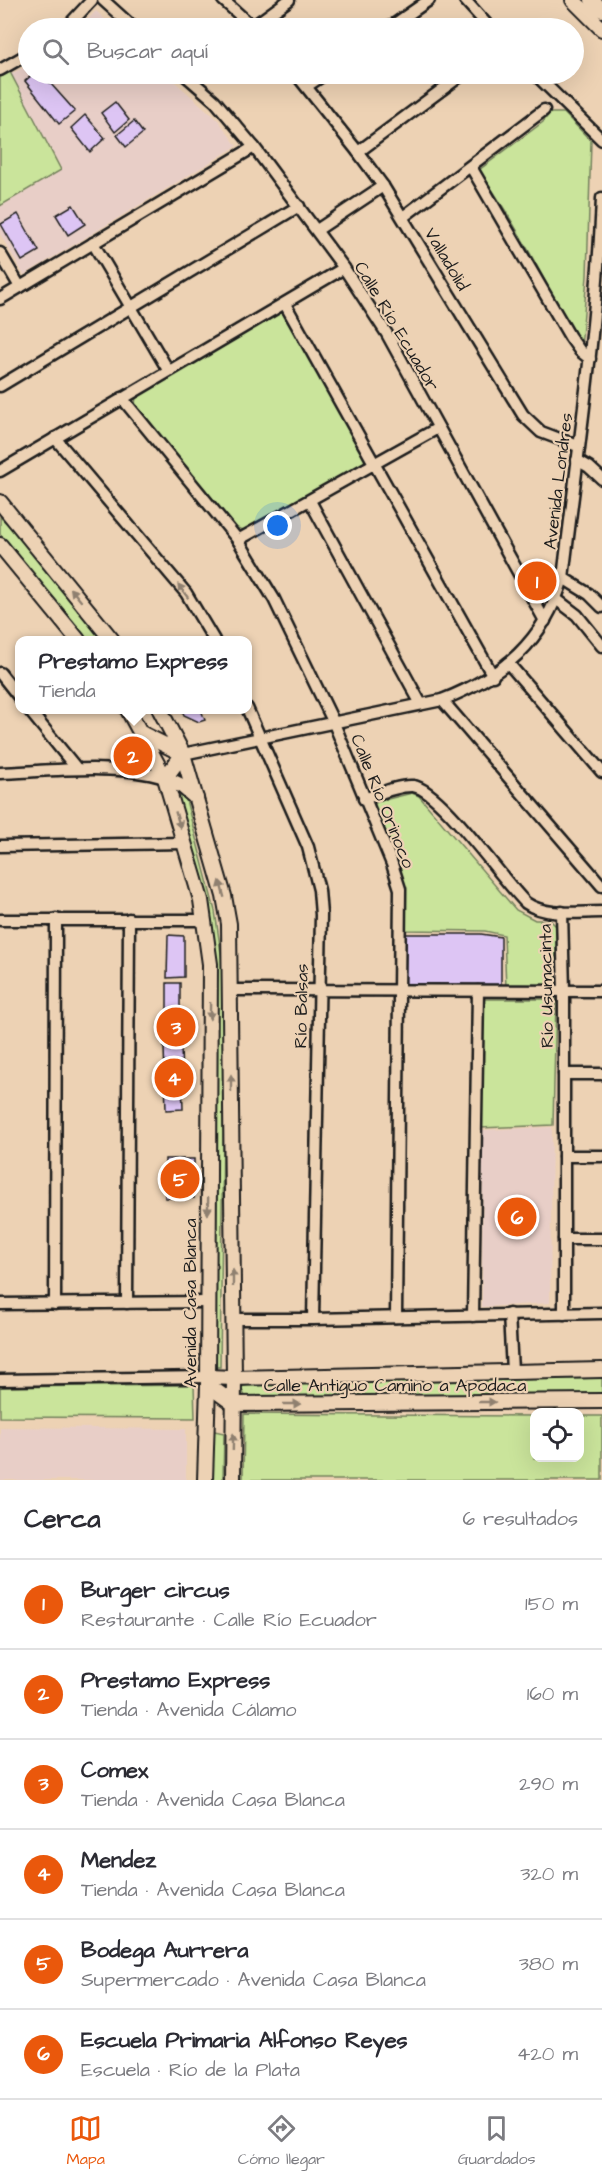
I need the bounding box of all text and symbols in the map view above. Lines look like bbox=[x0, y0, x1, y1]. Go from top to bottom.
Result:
search box bbox=[18, 18, 584, 84]
icon: search bbox=[39, 35, 72, 68]
text: Buscar aquí bbox=[87, 36, 208, 67]
street label: Valladolid bbox=[418, 223, 475, 295]
street label: Calle Río Ecuador bbox=[348, 257, 445, 396]
street label: Avenida Londres bbox=[538, 411, 579, 551]
your location bbox=[263, 511, 292, 540]
pin: 1 bbox=[518, 558, 556, 604]
one-way arrow bbox=[178, 583, 190, 598]
one-way arrow bbox=[69, 587, 82, 603]
popup bbox=[15, 636, 252, 714]
text: Prestamo Express bbox=[39, 646, 228, 677]
text: Tienda bbox=[39, 677, 96, 705]
street label: Calle Río Orinoco bbox=[344, 730, 421, 872]
pin: 2 bbox=[114, 734, 152, 778]
one-way arrow bbox=[174, 811, 183, 829]
one-way arrow bbox=[217, 880, 227, 898]
street label: Río Usumacinta bbox=[533, 924, 560, 1048]
street label: Río Balsas bbox=[288, 963, 315, 1049]
one-way arrow bbox=[206, 1001, 215, 1020]
pin: 3 bbox=[156, 1004, 195, 1050]
pin: 4 bbox=[154, 1056, 194, 1100]
one-way arrow bbox=[226, 1073, 236, 1092]
pin: 5 bbox=[160, 1156, 200, 1202]
pin: 6 bbox=[498, 1194, 536, 1240]
one-way arrow bbox=[203, 1196, 213, 1215]
street label: Avenida Casa Blanca bbox=[178, 1218, 203, 1388]
one-way arrow bbox=[228, 1268, 238, 1287]
street label: Calle Antiguo Camino a Apodaca bbox=[264, 1373, 526, 1399]
one-way arrow bbox=[478, 1397, 497, 1407]
one-way arrow bbox=[283, 1399, 302, 1409]
map controls bbox=[530, 1408, 584, 1462]
button: locate bbox=[530, 1408, 584, 1462]
one-way arrow bbox=[228, 1433, 238, 1452]
text: Cerca bbox=[24, 1501, 101, 1537]
text: 6 resultados bbox=[462, 1505, 578, 1533]
text: Burger circus bbox=[81, 1575, 230, 1606]
text: 1 bbox=[42, 1590, 45, 1618]
text: 150 m bbox=[525, 1590, 578, 1618]
text: Restaurante · Calle Río Ecuador bbox=[81, 1606, 377, 1634]
text: Prestamo Express bbox=[81, 1665, 270, 1696]
text: 2 bbox=[38, 1680, 49, 1708]
text: 160 m bbox=[527, 1680, 578, 1708]
text: Tienda · Avenida Cálamo bbox=[81, 1696, 297, 1724]
text: Comex bbox=[81, 1755, 148, 1786]
text: 3 bbox=[38, 1770, 49, 1798]
text: 290 m bbox=[519, 1770, 578, 1798]
text: Tienda · Avenida Casa Blanca bbox=[81, 1786, 345, 1814]
text: Mendez bbox=[81, 1845, 156, 1876]
text: 4 bbox=[37, 1860, 50, 1888]
text: 320 m bbox=[520, 1860, 578, 1888]
text: Tienda · Avenida Casa Blanca bbox=[81, 1876, 345, 1904]
text: Bodega Aurrera bbox=[81, 1935, 248, 1966]
text: 5 bbox=[36, 1950, 51, 1978]
text: 380 m bbox=[519, 1950, 578, 1978]
text: Supermercado · Avenida Casa Blanca bbox=[81, 1966, 426, 1994]
text: Escuela Primaria Alfonso Reyes bbox=[81, 2025, 408, 2056]
text: 6 bbox=[37, 2040, 50, 2068]
text: 420 m bbox=[517, 2040, 578, 2068]
text: Escuela · Río de la Plata bbox=[81, 2056, 300, 2084]
tab: Mapa bbox=[66, 2112, 105, 2170]
tab: Cómo llegar bbox=[238, 2112, 325, 2170]
tab: Guardados bbox=[458, 2112, 536, 2170]

